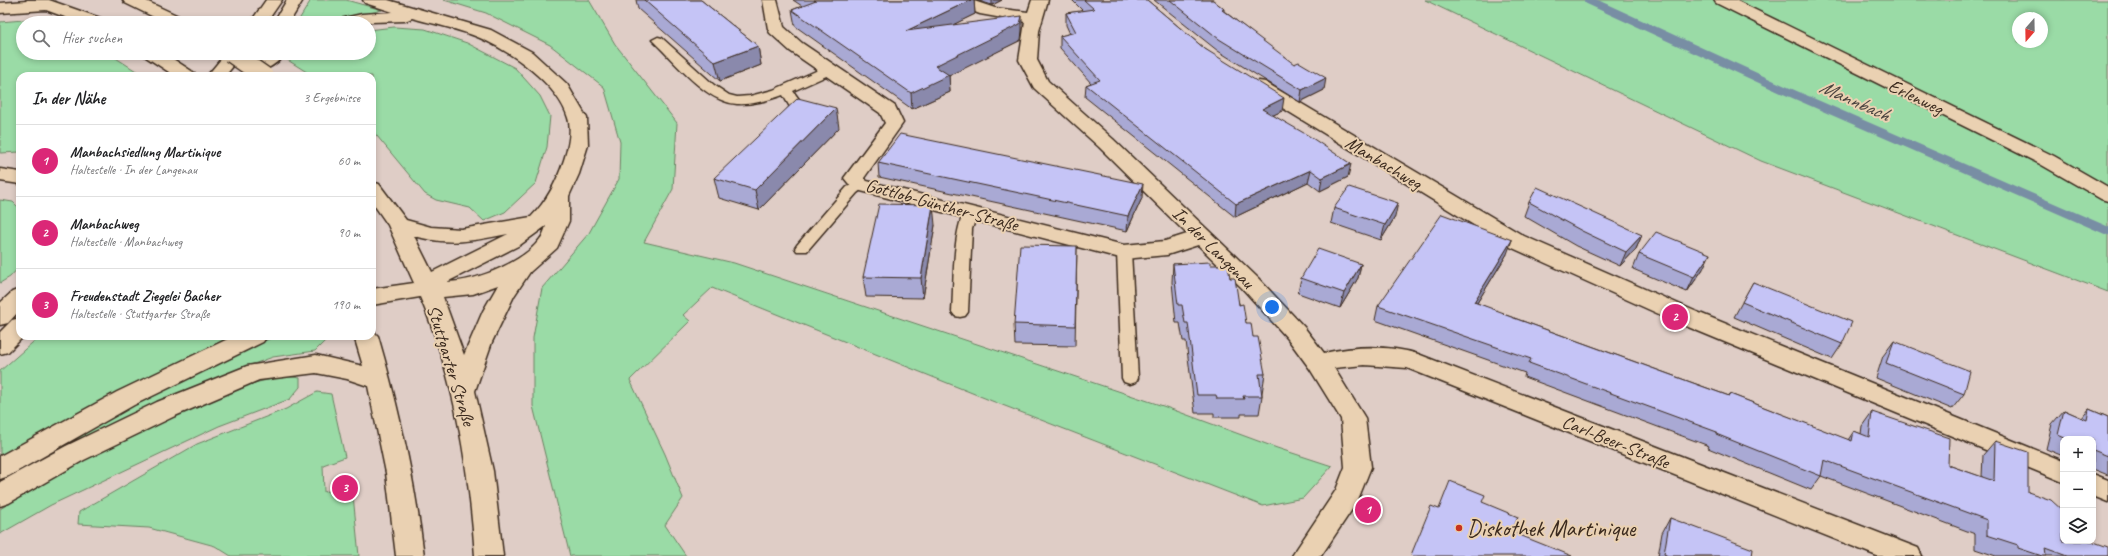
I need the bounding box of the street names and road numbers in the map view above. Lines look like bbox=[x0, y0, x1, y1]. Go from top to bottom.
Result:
street label: Erlenweg bbox=[1884, 73, 1948, 121]
street label: Manbachweg bbox=[1341, 131, 1427, 196]
street label: Gottlob-Günther-Straße bbox=[863, 173, 1022, 237]
street label: In der Langenau bbox=[1167, 201, 1261, 295]
street label: Stuttgarter Straße bbox=[421, 302, 481, 430]
street label: Carl-Beer-Straße bbox=[1558, 410, 1674, 475]

